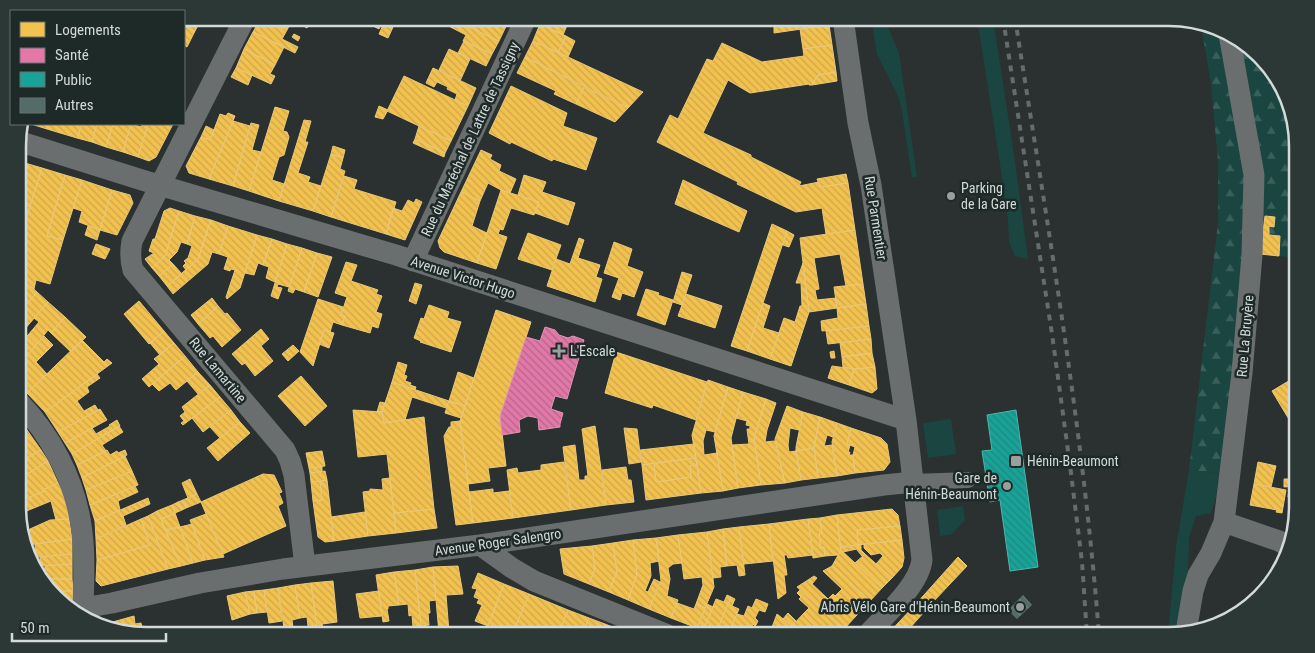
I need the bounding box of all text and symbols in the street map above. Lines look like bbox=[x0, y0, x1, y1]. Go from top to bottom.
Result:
legend bbox=[10, 10, 185, 125]
text: Logements bbox=[55, 21, 121, 39]
street label: Rue du Maréchal de Lattre de Tassigny bbox=[418, 39, 522, 239]
text: Santé bbox=[55, 46, 89, 64]
text: Public bbox=[55, 71, 92, 89]
text: Autres bbox=[55, 96, 94, 114]
street label: Rue Parmentier bbox=[861, 175, 891, 261]
place label: Parking de la Gare bbox=[961, 180, 1017, 212]
marker: Parking de la Gare bbox=[945, 190, 957, 202]
street label: Avenue Victor Hugo bbox=[409, 253, 517, 301]
street label: Rue La Bruyère bbox=[1233, 294, 1257, 378]
street label: Rue Lamartine bbox=[186, 334, 250, 406]
place label: L'Escale bbox=[570, 343, 616, 359]
marker: L'Escale bbox=[552, 344, 566, 358]
place label: Hénin-Beaumont bbox=[1027, 453, 1119, 469]
marker: Hénin-Beaumont bbox=[1009, 454, 1023, 468]
place label: Gare de Hénin-Beaumont bbox=[905, 470, 997, 502]
marker: Gare de Hénin-Beaumont bbox=[1001, 480, 1013, 492]
street label: Avenue Roger Salengro bbox=[434, 525, 562, 559]
place label: Abris Vélo Gare d'Hénin-Beaumont bbox=[820, 599, 1010, 615]
marker: Abris Vélo Gare d'Hénin-Beaumont bbox=[1014, 601, 1026, 613]
scale bar bbox=[12, 610, 166, 642]
text: 50 m bbox=[20, 619, 50, 637]

